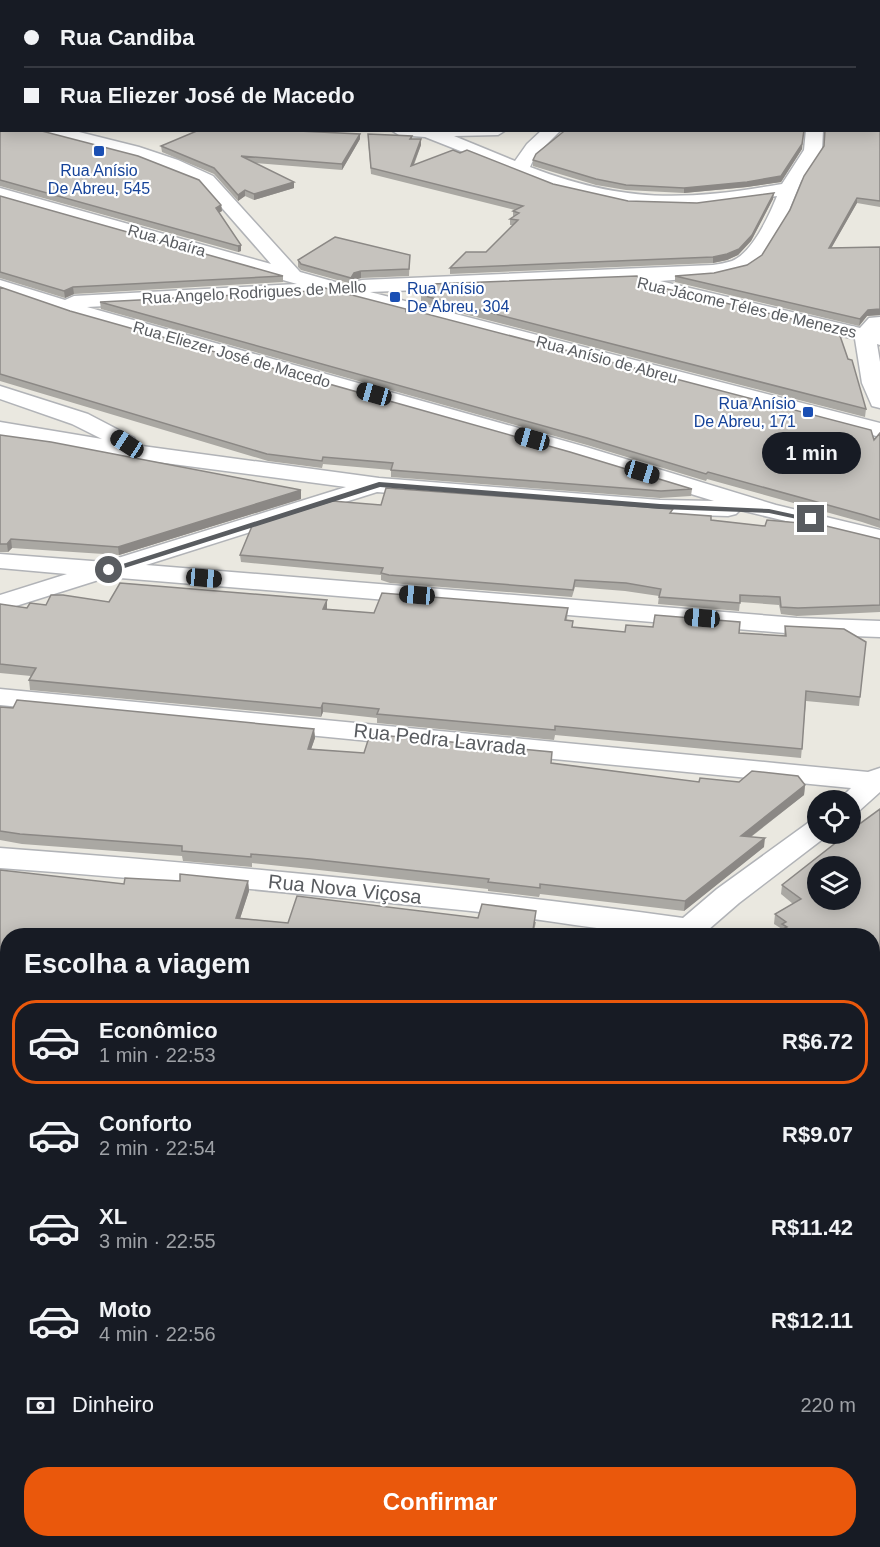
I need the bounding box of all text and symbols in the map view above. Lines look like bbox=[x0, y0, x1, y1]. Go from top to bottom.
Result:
text: Rua Candiba bbox=[60, 25, 194, 50]
text: Rua Eliezer José de Macedo bbox=[60, 83, 355, 108]
marker: Rua Anísio De Abreu, 545 bbox=[92, 144, 106, 158]
place label: Rua Anísio De Abreu, 545 bbox=[48, 162, 150, 197]
street label: Rua Abaíra bbox=[126, 221, 208, 260]
street label: Rua Jácome Téles de Menezes bbox=[635, 274, 858, 341]
street label: Rua Angelo Rodrigues de Mello bbox=[141, 278, 367, 307]
place label: Rua Anísio De Abreu, 304 bbox=[407, 280, 509, 315]
marker: Rua Anísio De Abreu, 304 bbox=[388, 290, 402, 304]
street label: Rua Eliezer José de Macedo bbox=[131, 318, 333, 391]
street label: Rua Anísio de Abreu bbox=[534, 332, 680, 387]
car bbox=[354, 380, 394, 408]
place label: Rua Anísio De Abreu, 171 bbox=[694, 395, 796, 430]
marker: Rua Anísio De Abreu, 171 bbox=[801, 405, 815, 419]
car bbox=[512, 425, 552, 453]
car bbox=[107, 427, 147, 461]
callout: 1 min bbox=[762, 432, 860, 474]
text: 1 min bbox=[785, 442, 838, 464]
car bbox=[622, 458, 662, 486]
route end bbox=[797, 505, 824, 532]
route start bbox=[95, 556, 122, 583]
car bbox=[185, 567, 223, 589]
car bbox=[398, 584, 436, 606]
car bbox=[683, 607, 721, 629]
street label: Rua Pedra Lavrada bbox=[353, 719, 528, 759]
map controls bbox=[807, 790, 861, 910]
button: locate bbox=[807, 790, 861, 844]
button: layers bbox=[807, 856, 861, 910]
street label: Rua Nova Viçosa bbox=[267, 870, 424, 908]
text: Escolha a viagem bbox=[24, 949, 251, 979]
icon: car bbox=[27, 1015, 81, 1069]
text: Econômico bbox=[99, 1018, 218, 1043]
text: R$6.72 bbox=[782, 1029, 853, 1054]
text: 1 min · 22:53 bbox=[99, 1044, 216, 1066]
icon: car bbox=[27, 1108, 81, 1162]
text: Conforto bbox=[99, 1111, 192, 1136]
text: R$9.07 bbox=[782, 1122, 853, 1147]
text: 2 min · 22:54 bbox=[99, 1137, 216, 1159]
icon: car bbox=[27, 1201, 81, 1255]
text: XL bbox=[99, 1204, 127, 1229]
text: R$11.42 bbox=[771, 1215, 853, 1240]
text: 3 min · 22:55 bbox=[99, 1230, 216, 1252]
icon: car bbox=[27, 1294, 81, 1348]
text: Moto bbox=[99, 1297, 152, 1322]
text: R$12.11 bbox=[771, 1308, 853, 1333]
text: 4 min · 22:56 bbox=[99, 1323, 216, 1345]
icon: cash bbox=[24, 1389, 57, 1422]
text: Dinheiro bbox=[72, 1392, 154, 1417]
text: 220 m bbox=[800, 1394, 856, 1416]
button: Confirmar bbox=[24, 1467, 856, 1536]

